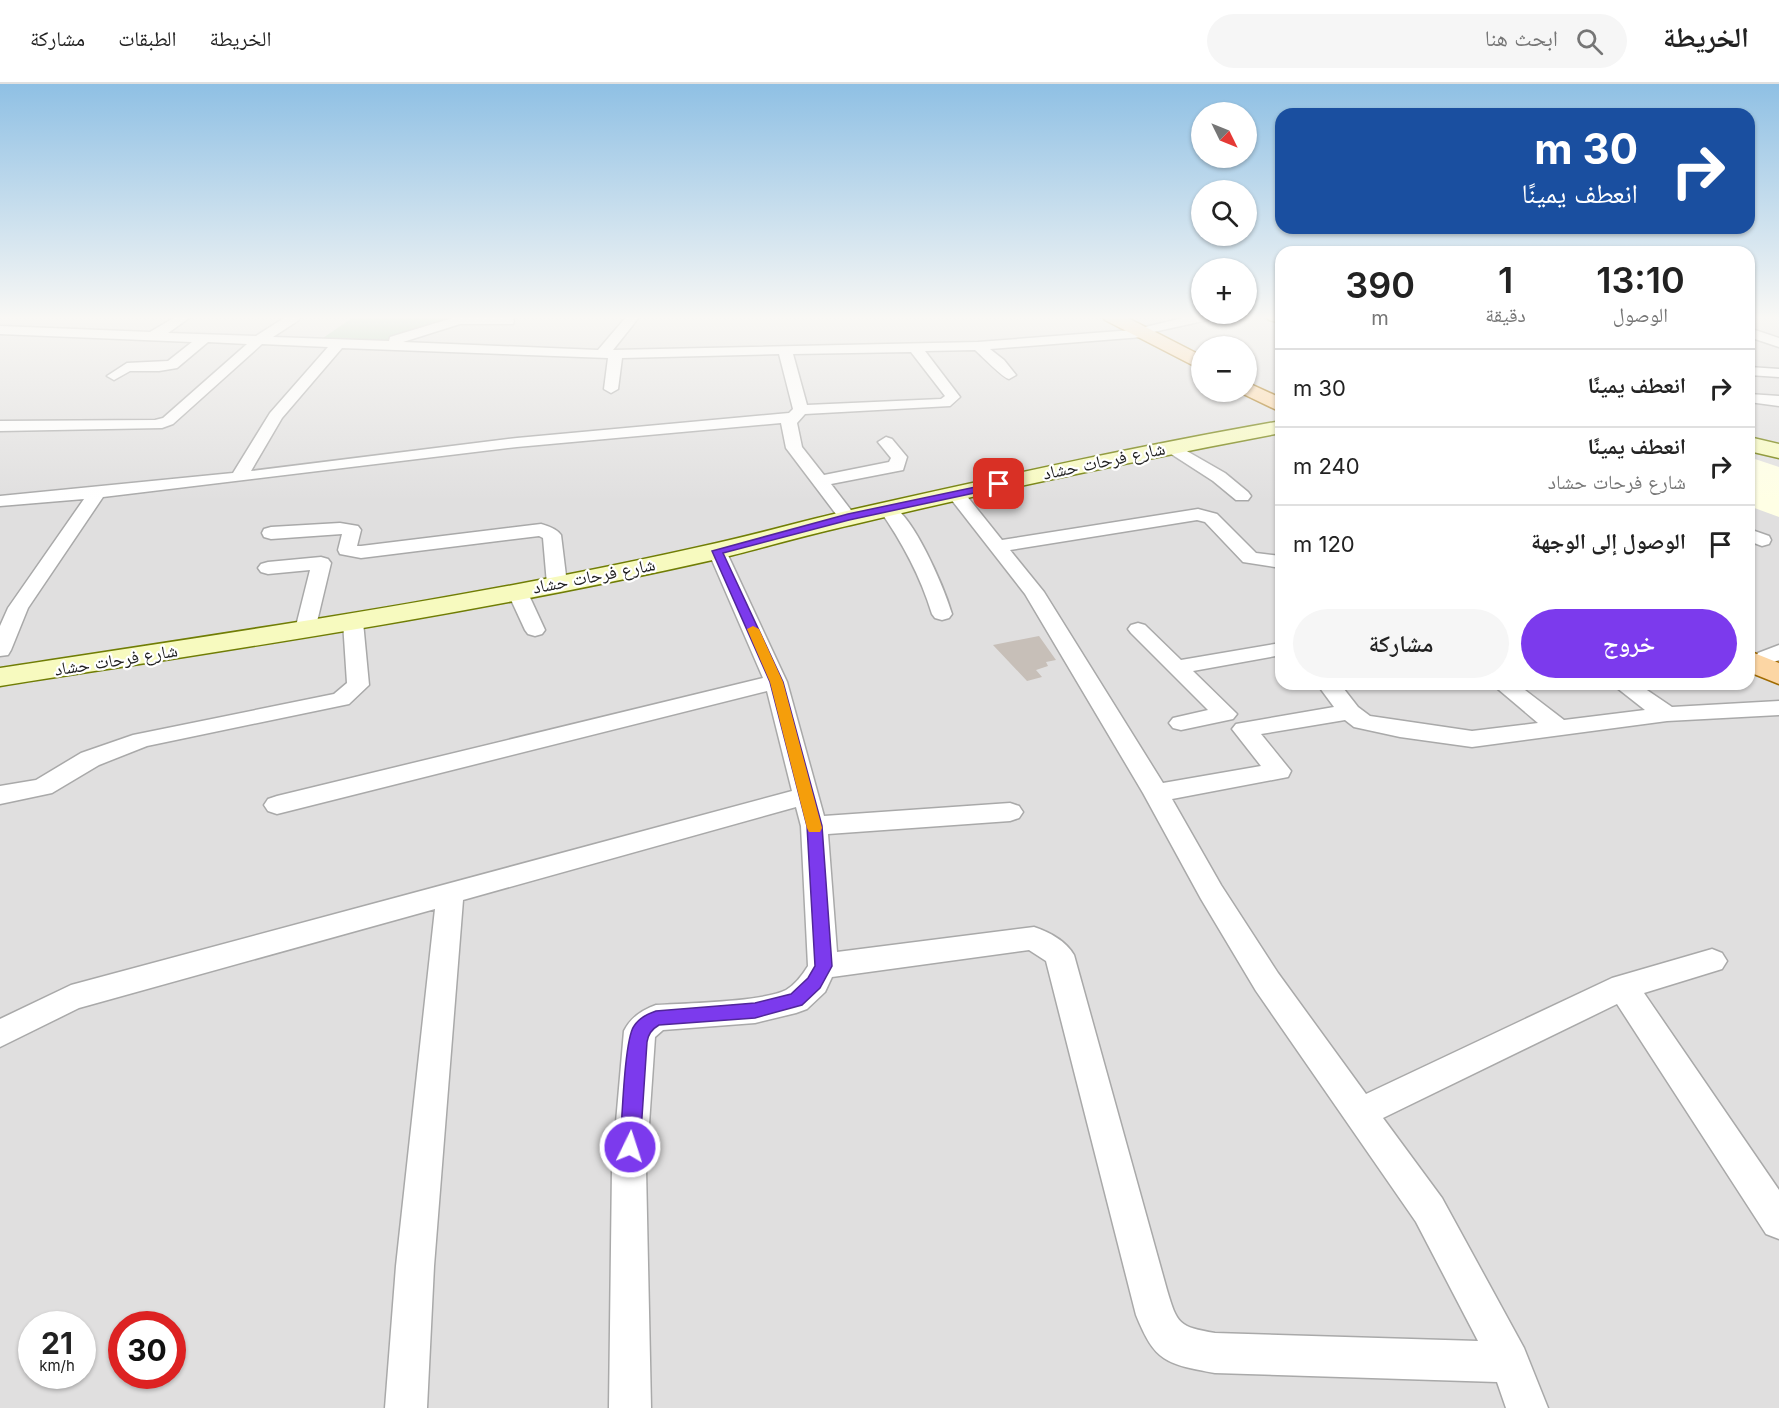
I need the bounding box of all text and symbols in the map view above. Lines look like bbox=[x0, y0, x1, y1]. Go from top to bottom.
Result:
search box bbox=[1207, 14, 1627, 68]
text: الخريطة bbox=[1663, 20, 1749, 54]
text: ابحث هنا bbox=[1485, 25, 1558, 51]
icon: search bbox=[1573, 25, 1606, 58]
text: مشاركة bbox=[30, 26, 85, 51]
text: الطبقات bbox=[118, 26, 177, 51]
text: الخريطة bbox=[210, 26, 271, 51]
north arrow bbox=[1191, 102, 1257, 168]
map controls bbox=[1191, 102, 1257, 402]
text: 30 m bbox=[1534, 123, 1638, 174]
icon: right bbox=[1659, 132, 1737, 210]
text: انعطف يمينًا bbox=[1521, 177, 1638, 210]
button: search bbox=[1191, 180, 1257, 246]
button: + bbox=[1191, 258, 1257, 324]
text: 1 bbox=[1498, 258, 1513, 302]
text: 13:10 bbox=[1596, 258, 1685, 302]
text: 390 bbox=[1345, 263, 1415, 307]
text: دقيقة bbox=[1485, 303, 1526, 327]
text: الوصول bbox=[1613, 303, 1668, 327]
text: m bbox=[1371, 306, 1389, 330]
button: − bbox=[1191, 336, 1257, 402]
text: انعطف يمينًا bbox=[1587, 372, 1686, 398]
icon: right bbox=[1704, 372, 1737, 405]
text: 30 m bbox=[1293, 375, 1346, 401]
text: انعطف يمينًا bbox=[1587, 433, 1686, 459]
street label: شارع فرحات حشاد bbox=[1041, 437, 1167, 485]
icon: right bbox=[1704, 450, 1737, 483]
text: 240 m bbox=[1293, 453, 1360, 479]
pin bbox=[973, 458, 1024, 509]
icon: arrive bbox=[982, 467, 1015, 500]
text: شارع فرحات حشاد bbox=[1548, 470, 1686, 494]
text: الوصول إلى الوجهة bbox=[1531, 528, 1686, 554]
icon: arrive bbox=[1704, 528, 1737, 561]
text: 120 m bbox=[1293, 531, 1355, 557]
street label: شارع فرحات حشاد bbox=[531, 553, 657, 599]
button: مشاركة bbox=[1293, 609, 1509, 678]
button: خروج bbox=[1521, 609, 1737, 678]
street label: شارع فرحات حشاد bbox=[53, 639, 179, 681]
position arrow bbox=[598, 1115, 662, 1179]
speed limit sign: 30 bbox=[108, 1311, 186, 1389]
text: 21 bbox=[41, 1325, 73, 1361]
text: km/h bbox=[39, 1356, 75, 1375]

